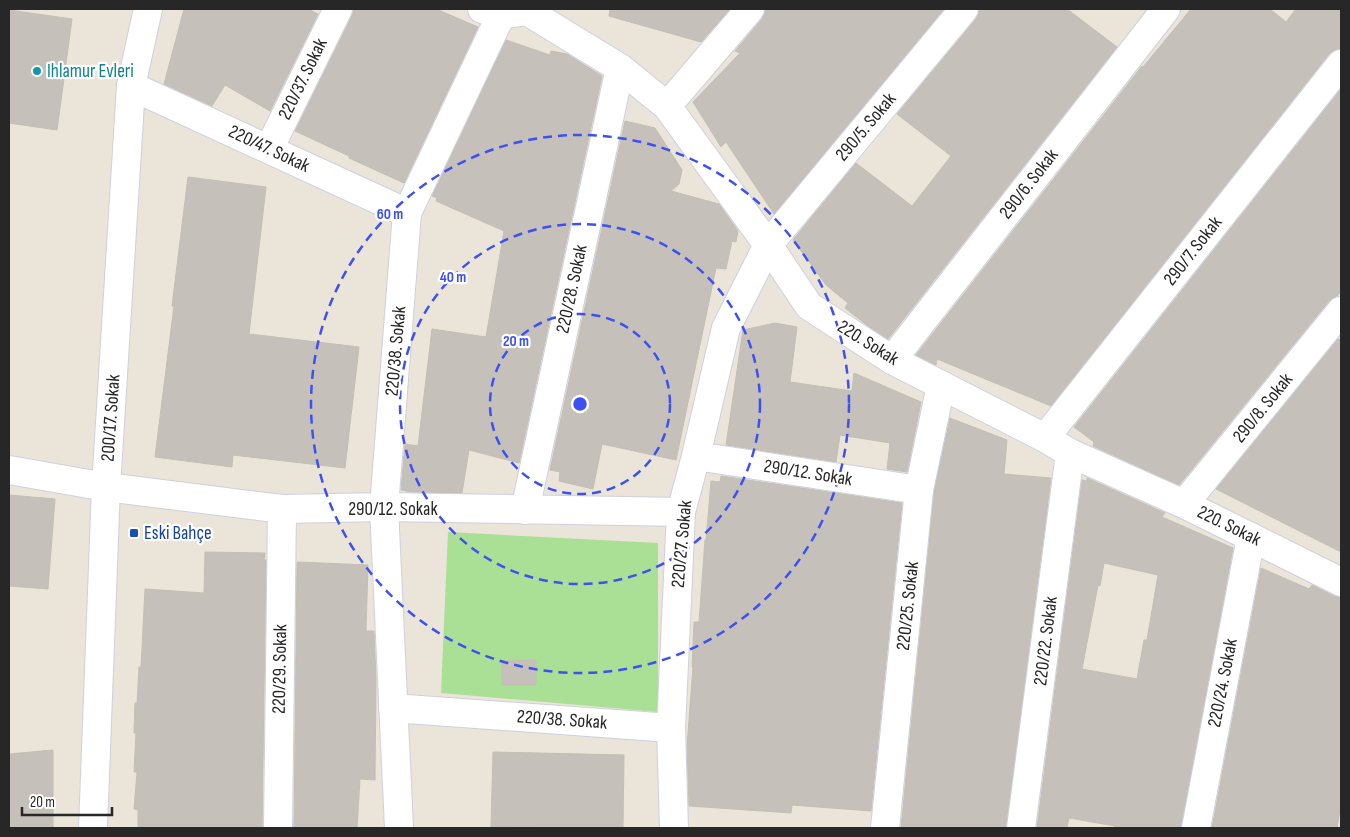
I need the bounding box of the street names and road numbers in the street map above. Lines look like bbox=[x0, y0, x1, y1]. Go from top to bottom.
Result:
street label: 220/37. Sokak bbox=[273, 34, 333, 124]
street label: 290/5. Sokak bbox=[831, 88, 902, 166]
street label: 220/47. Sokak bbox=[225, 120, 314, 178]
street label: 290/6. Sokak bbox=[995, 144, 1064, 224]
street label: 290/7. Sokak bbox=[1159, 211, 1228, 290]
street label: 220/28. Sokak bbox=[551, 242, 593, 336]
street label: 220/38. Sokak bbox=[381, 304, 411, 397]
street label: 220. Sokak bbox=[833, 315, 904, 371]
street label: 290/8. Sokak bbox=[1228, 368, 1298, 447]
street label: 200/17. Sokak bbox=[96, 373, 126, 462]
street label: 290/12. Sokak bbox=[762, 455, 855, 491]
street label: 290/12. Sokak bbox=[348, 498, 438, 521]
street label: 220/27. Sokak bbox=[667, 498, 697, 589]
street label: 220. Sokak bbox=[1193, 501, 1265, 552]
street label: 220/25. Sokak bbox=[892, 560, 924, 652]
street label: 220/22. Sokak bbox=[1029, 594, 1063, 687]
street label: 220/29. Sokak bbox=[268, 623, 292, 714]
street label: 220/24. Sokak bbox=[1203, 636, 1243, 729]
street label: 220/38. Sokak bbox=[516, 705, 609, 735]

